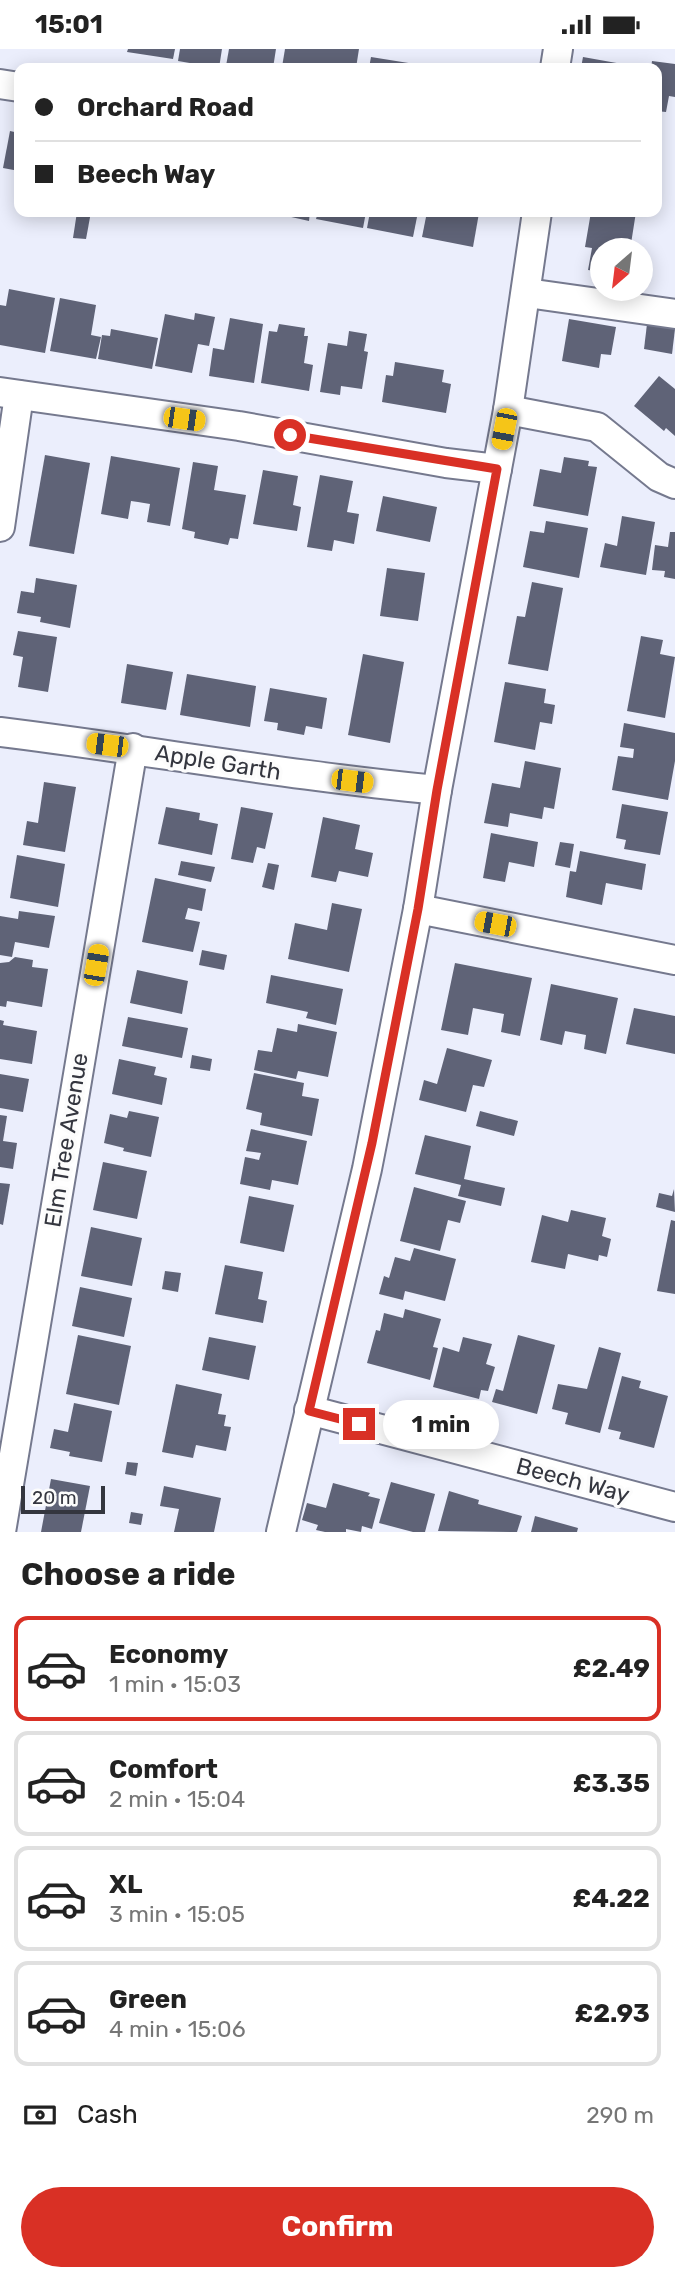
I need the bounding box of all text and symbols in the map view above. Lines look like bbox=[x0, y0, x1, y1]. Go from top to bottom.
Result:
text: 15:01 bbox=[35, 9, 103, 40]
text: Orchard Road bbox=[77, 92, 254, 123]
text: Beech Way bbox=[77, 159, 215, 190]
north arrow bbox=[590, 238, 653, 301]
map controls bbox=[590, 238, 653, 301]
car bbox=[162, 406, 207, 432]
car bbox=[490, 406, 519, 452]
route start bbox=[274, 419, 306, 451]
car bbox=[85, 732, 130, 758]
street label: Apple Garth bbox=[153, 738, 283, 786]
car bbox=[330, 768, 375, 794]
car bbox=[473, 910, 518, 938]
car bbox=[83, 942, 110, 988]
street label: Elm Tree Avenue bbox=[38, 1051, 94, 1229]
callout: 1 min bbox=[384, 1399, 499, 1449]
route end bbox=[343, 1408, 375, 1440]
text: 1 min bbox=[412, 1410, 470, 1438]
street label: Beech Way bbox=[513, 1451, 633, 1509]
scale bar bbox=[21, 1483, 105, 1515]
text: 20 m bbox=[32, 1486, 77, 1509]
text: Choose a ride bbox=[21, 1555, 235, 1593]
icon: car bbox=[25, 1637, 88, 1700]
text: Economy bbox=[109, 1639, 228, 1670]
text: £2.49 bbox=[573, 1653, 650, 1684]
text: 1 min · 15:03 bbox=[109, 1670, 241, 1698]
icon: car bbox=[25, 1752, 88, 1815]
text: Comfort bbox=[109, 1754, 218, 1785]
text: £3.35 bbox=[573, 1768, 650, 1799]
text: 2 min · 15:04 bbox=[109, 1785, 245, 1813]
icon: car bbox=[25, 1867, 88, 1930]
text: XL bbox=[109, 1869, 142, 1900]
text: £4.22 bbox=[572, 1883, 650, 1914]
text: 3 min · 15:05 bbox=[109, 1900, 245, 1928]
icon: car bbox=[25, 1982, 88, 2045]
text: Green bbox=[109, 1984, 187, 2015]
text: £2.93 bbox=[574, 1998, 650, 2029]
text: 4 min · 15:06 bbox=[109, 2015, 246, 2043]
icon: cash bbox=[21, 2096, 59, 2134]
text: Cash bbox=[77, 2099, 138, 2130]
text: 290 m bbox=[586, 2101, 654, 2129]
button: Confirm bbox=[21, 2187, 654, 2267]

